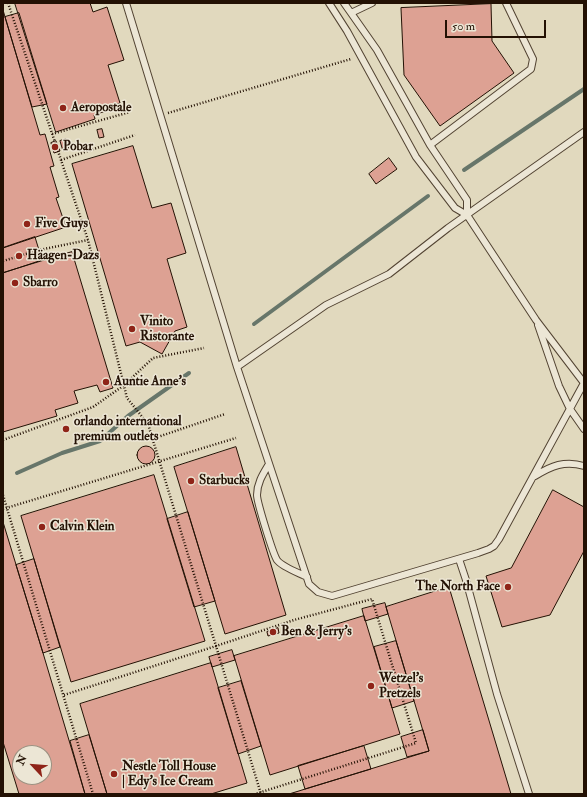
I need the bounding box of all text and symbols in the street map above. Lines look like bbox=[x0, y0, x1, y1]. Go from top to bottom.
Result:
scale bar bbox=[447, 12, 548, 38]
text: 50 m bbox=[452, 19, 475, 34]
place label: Aeropostale bbox=[71, 100, 131, 116]
marker: Aeropostale bbox=[58, 103, 68, 113]
place label: Pobar bbox=[63, 139, 93, 155]
marker: Pobar bbox=[50, 142, 60, 152]
place label: Five Guys bbox=[35, 216, 88, 232]
marker: Five Guys bbox=[22, 219, 32, 229]
place label: Häagen-Dazs bbox=[27, 248, 99, 264]
marker: Häagen-Dazs bbox=[14, 251, 24, 261]
place label: Sbarro bbox=[23, 275, 58, 291]
marker: Sbarro bbox=[10, 278, 20, 288]
place label: Vinito Ristorante bbox=[140, 314, 194, 345]
marker: Vinito Ristorante bbox=[127, 324, 137, 334]
place label: Auntie Anne's bbox=[114, 374, 186, 390]
marker: Auntie Anne's bbox=[101, 377, 111, 387]
place label: orlando international premium outlets bbox=[74, 414, 182, 445]
marker: orlando international premium outlets bbox=[61, 424, 71, 434]
place label: Starbucks bbox=[199, 473, 250, 489]
marker: Starbucks bbox=[186, 476, 196, 486]
place label: Calvin Klein bbox=[50, 519, 115, 535]
marker: Calvin Klein bbox=[37, 522, 47, 532]
place label: The North Face bbox=[415, 579, 500, 595]
marker: The North Face bbox=[503, 582, 513, 592]
place label: Ben & Jerry's bbox=[281, 624, 352, 640]
marker: Ben & Jerry's bbox=[268, 627, 278, 637]
place label: Wetzel's Pretzels bbox=[379, 671, 423, 702]
marker: Wetzel's Pretzels bbox=[366, 681, 376, 691]
north arrow bbox=[12, 745, 52, 785]
text: N bbox=[14, 753, 30, 767]
place label: Nestle Toll House | Edy's Ice Cream bbox=[122, 759, 216, 790]
marker: Nestle Toll House | Edy's Ice Cream bbox=[109, 769, 119, 779]

